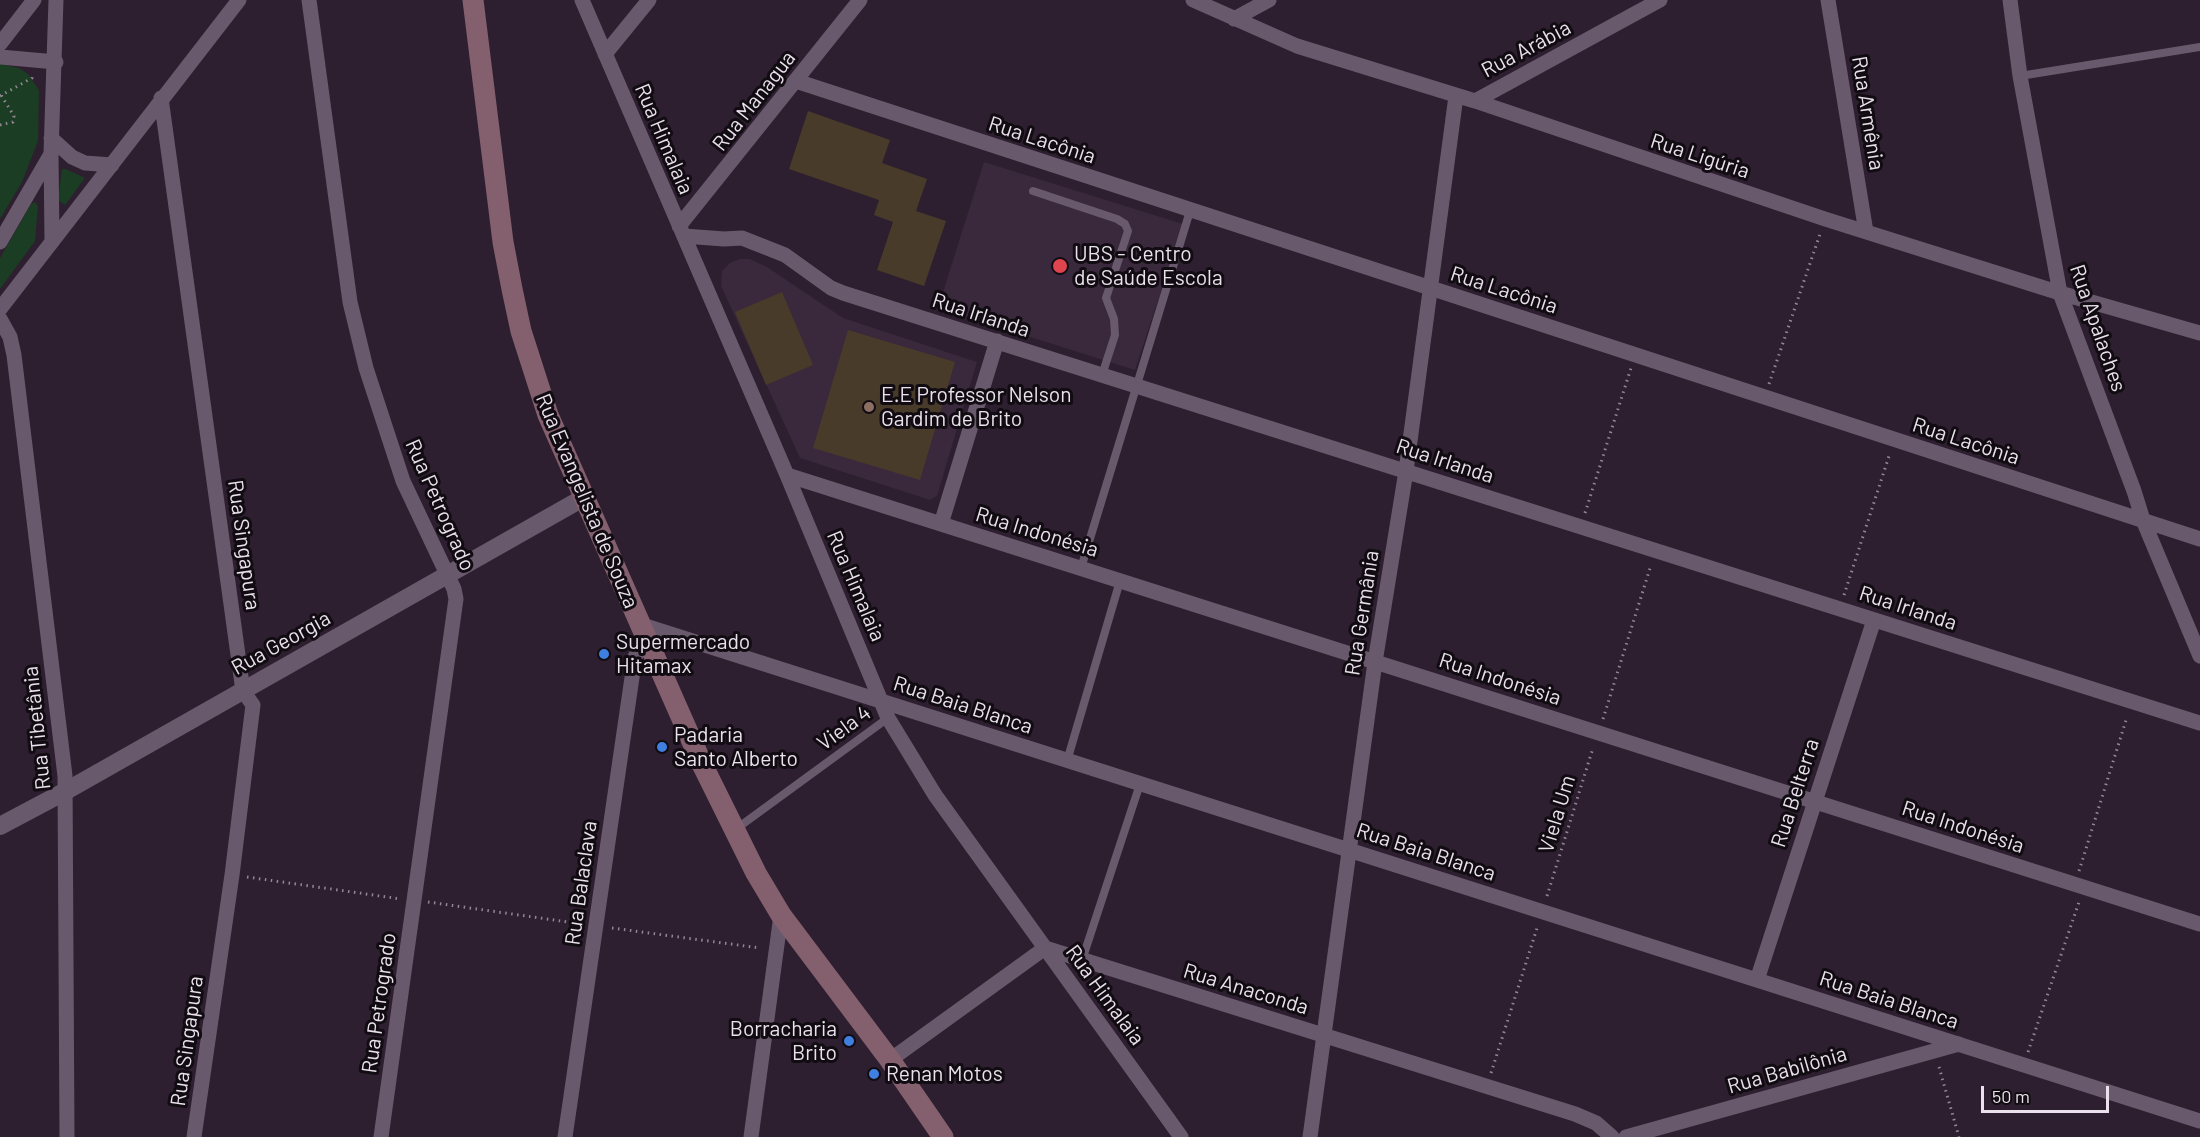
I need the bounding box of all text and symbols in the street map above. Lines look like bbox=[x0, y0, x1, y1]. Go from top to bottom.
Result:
street label: Rua Arábia bbox=[1477, 15, 1575, 83]
street label: Rua Managua bbox=[707, 46, 801, 156]
street label: Rua Armênia bbox=[1847, 54, 1889, 172]
street label: Rua Himalaia bbox=[629, 80, 699, 198]
street label: Rua Lacônia bbox=[985, 111, 1099, 169]
street label: Rua Ligúria bbox=[1647, 128, 1753, 184]
place label: UBS - Centro de Saúde Escola bbox=[1074, 241, 1223, 291]
marker: UBS - Centro de Saúde Escola bbox=[1051, 257, 1069, 275]
street label: Rua Lacônia bbox=[1447, 261, 1561, 319]
street label: Rua Apalaches bbox=[2064, 261, 2132, 395]
street label: Rua Irlanda bbox=[929, 287, 1033, 343]
place label: E.E Professor Nelson Gardim de Brito bbox=[881, 382, 1071, 432]
street label: Rua Evangelista de Souza bbox=[530, 390, 644, 612]
marker: E.E Professor Nelson Gardim de Brito bbox=[862, 400, 876, 414]
street label: Rua Lacônia bbox=[1909, 412, 2023, 470]
street label: Rua Irlanda bbox=[1393, 433, 1497, 489]
street label: Rua Petrogrado bbox=[400, 435, 480, 575]
street label: Rua Singapura bbox=[222, 478, 266, 612]
street label: Rua Indonésia bbox=[973, 501, 1101, 563]
street label: Rua Himalaia bbox=[821, 527, 891, 645]
street label: Rua Germânia bbox=[1340, 549, 1384, 677]
street label: Rua Irlanda bbox=[1856, 580, 1960, 636]
street label: Rua Georgia bbox=[227, 605, 335, 681]
place label: Supermercado Hitamax bbox=[616, 629, 750, 679]
marker: Supermercado Hitamax bbox=[597, 647, 611, 661]
street label: Rua Indonésia bbox=[1436, 647, 1564, 711]
street label: Rua Tibetânia bbox=[18, 665, 56, 791]
street label: Rua Baia Blanca bbox=[890, 671, 1036, 739]
street label: Viela 4 bbox=[812, 700, 876, 756]
place label: Padaria Santo Alberto bbox=[674, 722, 798, 772]
street label: Rua Belterra bbox=[1766, 736, 1824, 850]
marker: Padaria Santo Alberto bbox=[655, 740, 669, 754]
street label: Viela Um bbox=[1533, 772, 1581, 856]
street label: Rua Indonésia bbox=[1899, 795, 2027, 859]
street label: Rua Baia Blanca bbox=[1353, 818, 1499, 886]
street label: Rua Balaclava bbox=[560, 819, 602, 947]
street label: Rua Petrogrado bbox=[357, 931, 401, 1075]
street label: Rua Himalaia bbox=[1060, 940, 1150, 1050]
street label: Rua Anaconda bbox=[1180, 958, 1312, 1020]
street label: Rua Baia Blanca bbox=[1816, 966, 1962, 1034]
street label: Rua Singapura bbox=[165, 974, 209, 1108]
place label: Borracharia Brito bbox=[730, 1016, 837, 1066]
marker: Borracharia Brito bbox=[842, 1034, 856, 1048]
street label: Rua Babilônia bbox=[1724, 1041, 1850, 1099]
place label: Renan Motos bbox=[886, 1061, 1003, 1087]
marker: Renan Motos bbox=[867, 1067, 881, 1081]
scale bar bbox=[1984, 1074, 2112, 1112]
text: 50 m bbox=[1992, 1085, 2030, 1107]

